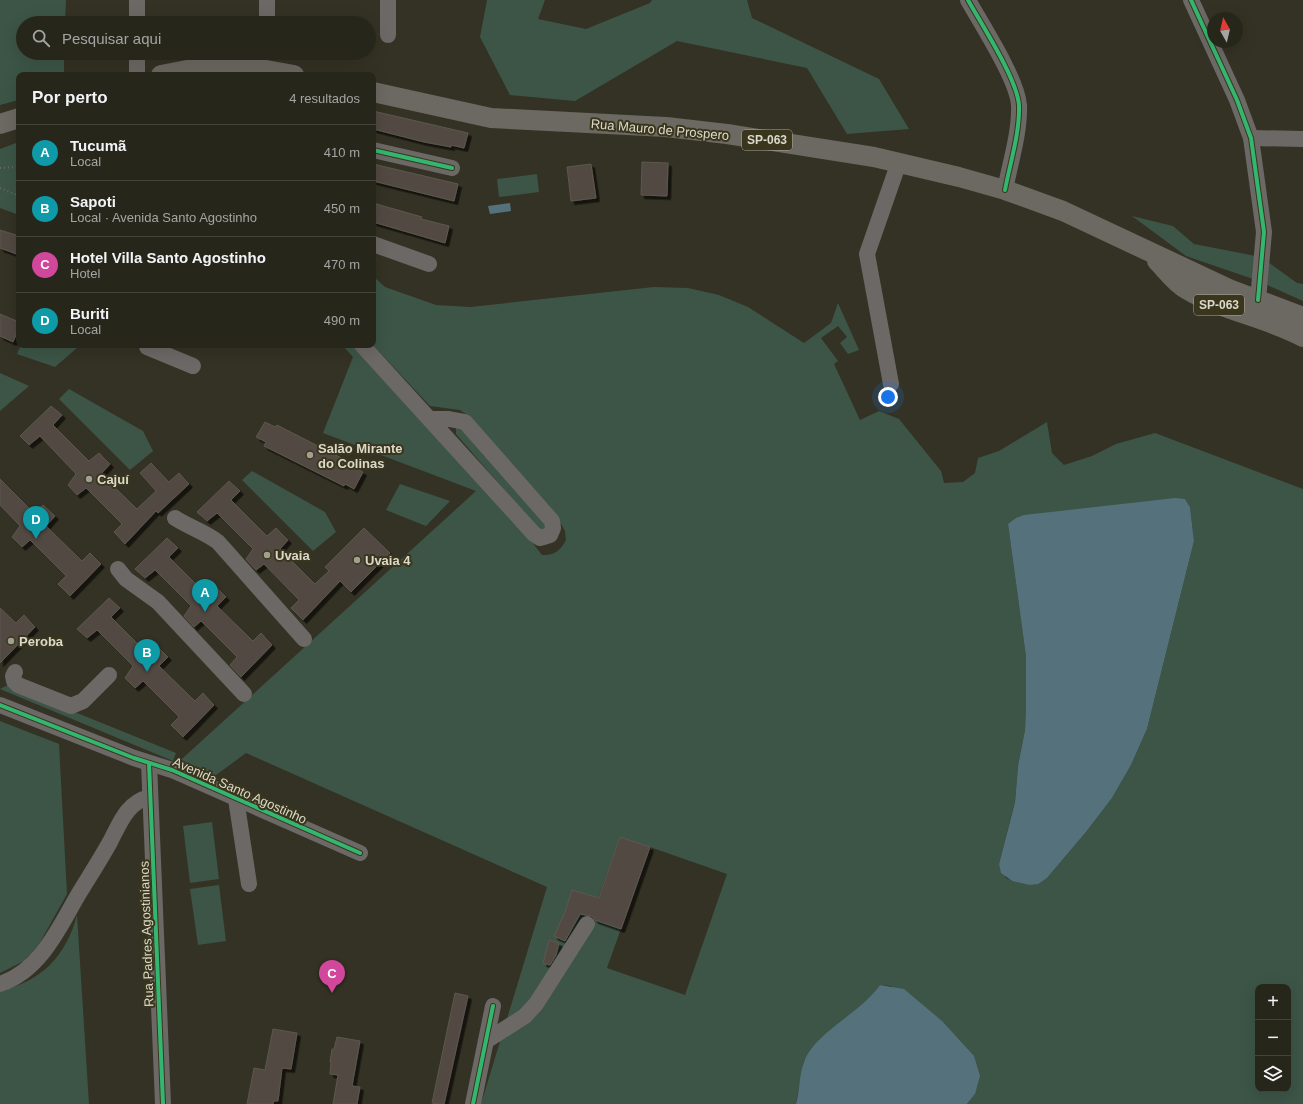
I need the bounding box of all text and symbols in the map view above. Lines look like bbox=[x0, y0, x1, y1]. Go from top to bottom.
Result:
north arrow bbox=[1207, 12, 1243, 48]
search box bbox=[16, 16, 376, 60]
icon: search bbox=[30, 27, 52, 49]
text: Pesquisar aqui bbox=[62, 30, 161, 47]
text: Por perto bbox=[32, 88, 108, 107]
text: 4 resultados bbox=[289, 91, 360, 106]
street label: Rua Mauro de Prospero bbox=[590, 116, 730, 143]
road number: SP-063 bbox=[742, 130, 792, 150]
text: Tucumã bbox=[70, 137, 126, 154]
text: A bbox=[40, 145, 50, 160]
text: 410 m bbox=[324, 145, 360, 160]
text: Local bbox=[70, 154, 101, 169]
text: Sapoti bbox=[70, 193, 116, 210]
text: B bbox=[40, 201, 50, 216]
text: 450 m bbox=[324, 201, 360, 216]
text: Local · Avenida Santo Agostinho bbox=[70, 210, 257, 225]
text: Hotel Villa Santo Agostinho bbox=[70, 249, 266, 266]
text: C bbox=[40, 257, 50, 272]
text: 470 m bbox=[324, 257, 360, 272]
text: Hotel bbox=[70, 266, 100, 281]
road number: SP-063 bbox=[1194, 295, 1244, 315]
text: Buriti bbox=[70, 305, 109, 322]
text: D bbox=[40, 313, 50, 328]
text: 490 m bbox=[324, 313, 360, 328]
text: Local bbox=[70, 322, 101, 337]
your location bbox=[878, 387, 898, 407]
place label: Salão Mirante do Colinas bbox=[318, 441, 403, 471]
marker: Salão Mirante do Colinas bbox=[305, 450, 315, 460]
place label: Cajuí bbox=[97, 472, 129, 487]
marker: Cajuí bbox=[84, 474, 94, 484]
pin: D bbox=[23, 506, 49, 539]
place label: Uvaia bbox=[275, 548, 310, 563]
marker: Uvaia bbox=[262, 550, 272, 560]
place label: Uvaia 4 bbox=[365, 553, 411, 568]
marker: Uvaia 4 bbox=[352, 555, 362, 565]
pin: A bbox=[192, 579, 218, 612]
place label: Peroba bbox=[19, 634, 64, 649]
marker: Peroba bbox=[6, 636, 16, 646]
pin: B bbox=[134, 639, 160, 672]
street label: Avenida Santo Agostinho bbox=[170, 754, 309, 827]
street label: Rua Padres Agostinianos bbox=[136, 860, 157, 1007]
pin: C bbox=[319, 960, 345, 993]
map controls bbox=[1255, 984, 1291, 1092]
button: + bbox=[1255, 984, 1291, 1020]
button: − bbox=[1255, 1020, 1291, 1056]
button: layers bbox=[1255, 1056, 1291, 1092]

